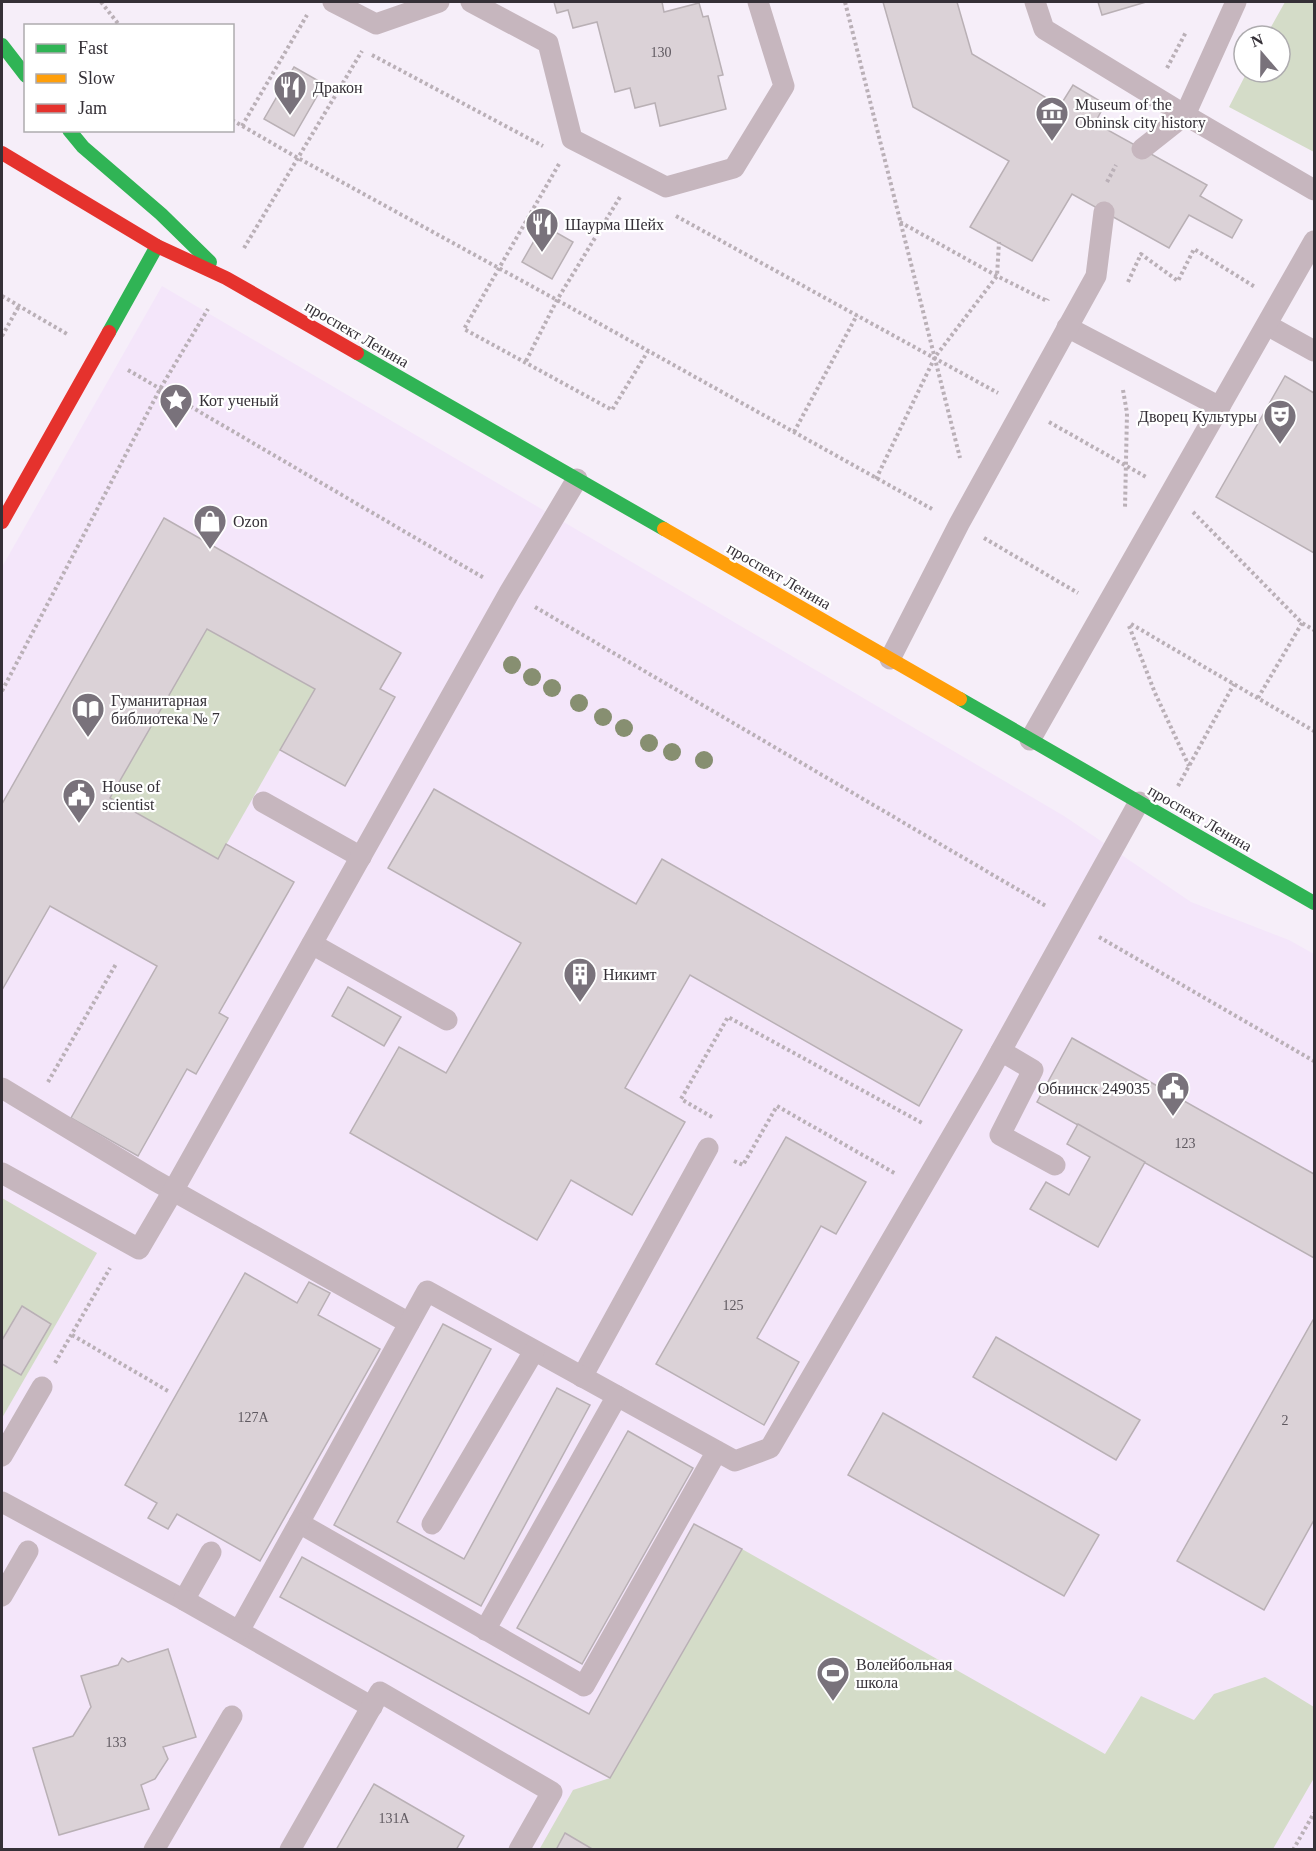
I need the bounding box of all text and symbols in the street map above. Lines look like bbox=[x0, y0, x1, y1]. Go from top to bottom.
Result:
legend bbox=[24, 24, 234, 132]
north arrow bbox=[1232, 24, 1292, 84]
text: N bbox=[1249, 30, 1266, 50]
text: Fast bbox=[78, 38, 108, 58]
house number: 130 bbox=[651, 45, 672, 60]
text: Slow bbox=[78, 68, 115, 88]
restaurant icon: Дракон bbox=[272, 69, 308, 116]
place label: Дракон bbox=[313, 79, 363, 97]
museum icon: Museum of the Obninsk сity history bbox=[1034, 95, 1070, 142]
place label: Museum of the Obninsk сity history bbox=[1075, 96, 1206, 132]
text: Jam bbox=[78, 98, 107, 118]
restaurant icon: Шаурма Шейх bbox=[524, 206, 560, 253]
place label: Шаурма Шейх bbox=[565, 216, 664, 234]
street label: проспект Ленина bbox=[302, 297, 412, 371]
place icon: Кот ученый bbox=[158, 382, 194, 429]
place label: Кот ученый bbox=[199, 392, 279, 410]
theatre icon: Дворец Культуры bbox=[1262, 398, 1298, 445]
place label: Дворец Культуры bbox=[1138, 408, 1257, 426]
shop icon: Ozon bbox=[192, 503, 228, 550]
place label: Ozon bbox=[233, 513, 268, 530]
street label: проспект Ленина bbox=[724, 539, 834, 613]
library icon: Гуманитарная библиотека № 7 bbox=[70, 691, 106, 738]
place label: Гуманитарная библиотека № 7 bbox=[111, 692, 220, 727]
public building icon: House of scientist bbox=[61, 777, 97, 824]
place label: House of scientist bbox=[102, 778, 161, 813]
street label: проспект Ленина bbox=[1145, 781, 1255, 855]
building icon: Никимт bbox=[562, 956, 598, 1003]
place label: Никимт bbox=[603, 966, 657, 983]
public building icon: Обнинск 249035 bbox=[1155, 1070, 1191, 1117]
place label: Обнинск 249035 bbox=[1038, 1080, 1150, 1097]
house number: 123 bbox=[1175, 1136, 1196, 1151]
house number: 125 bbox=[723, 1298, 744, 1313]
house number: 127А bbox=[237, 1410, 269, 1425]
house number: 2 bbox=[1282, 1413, 1289, 1428]
sports icon: Волейбольная школа bbox=[815, 1655, 851, 1702]
place label: Волейбольная школа bbox=[856, 1656, 953, 1691]
house number: 133 bbox=[106, 1735, 127, 1750]
house number: 131А bbox=[378, 1811, 410, 1826]

